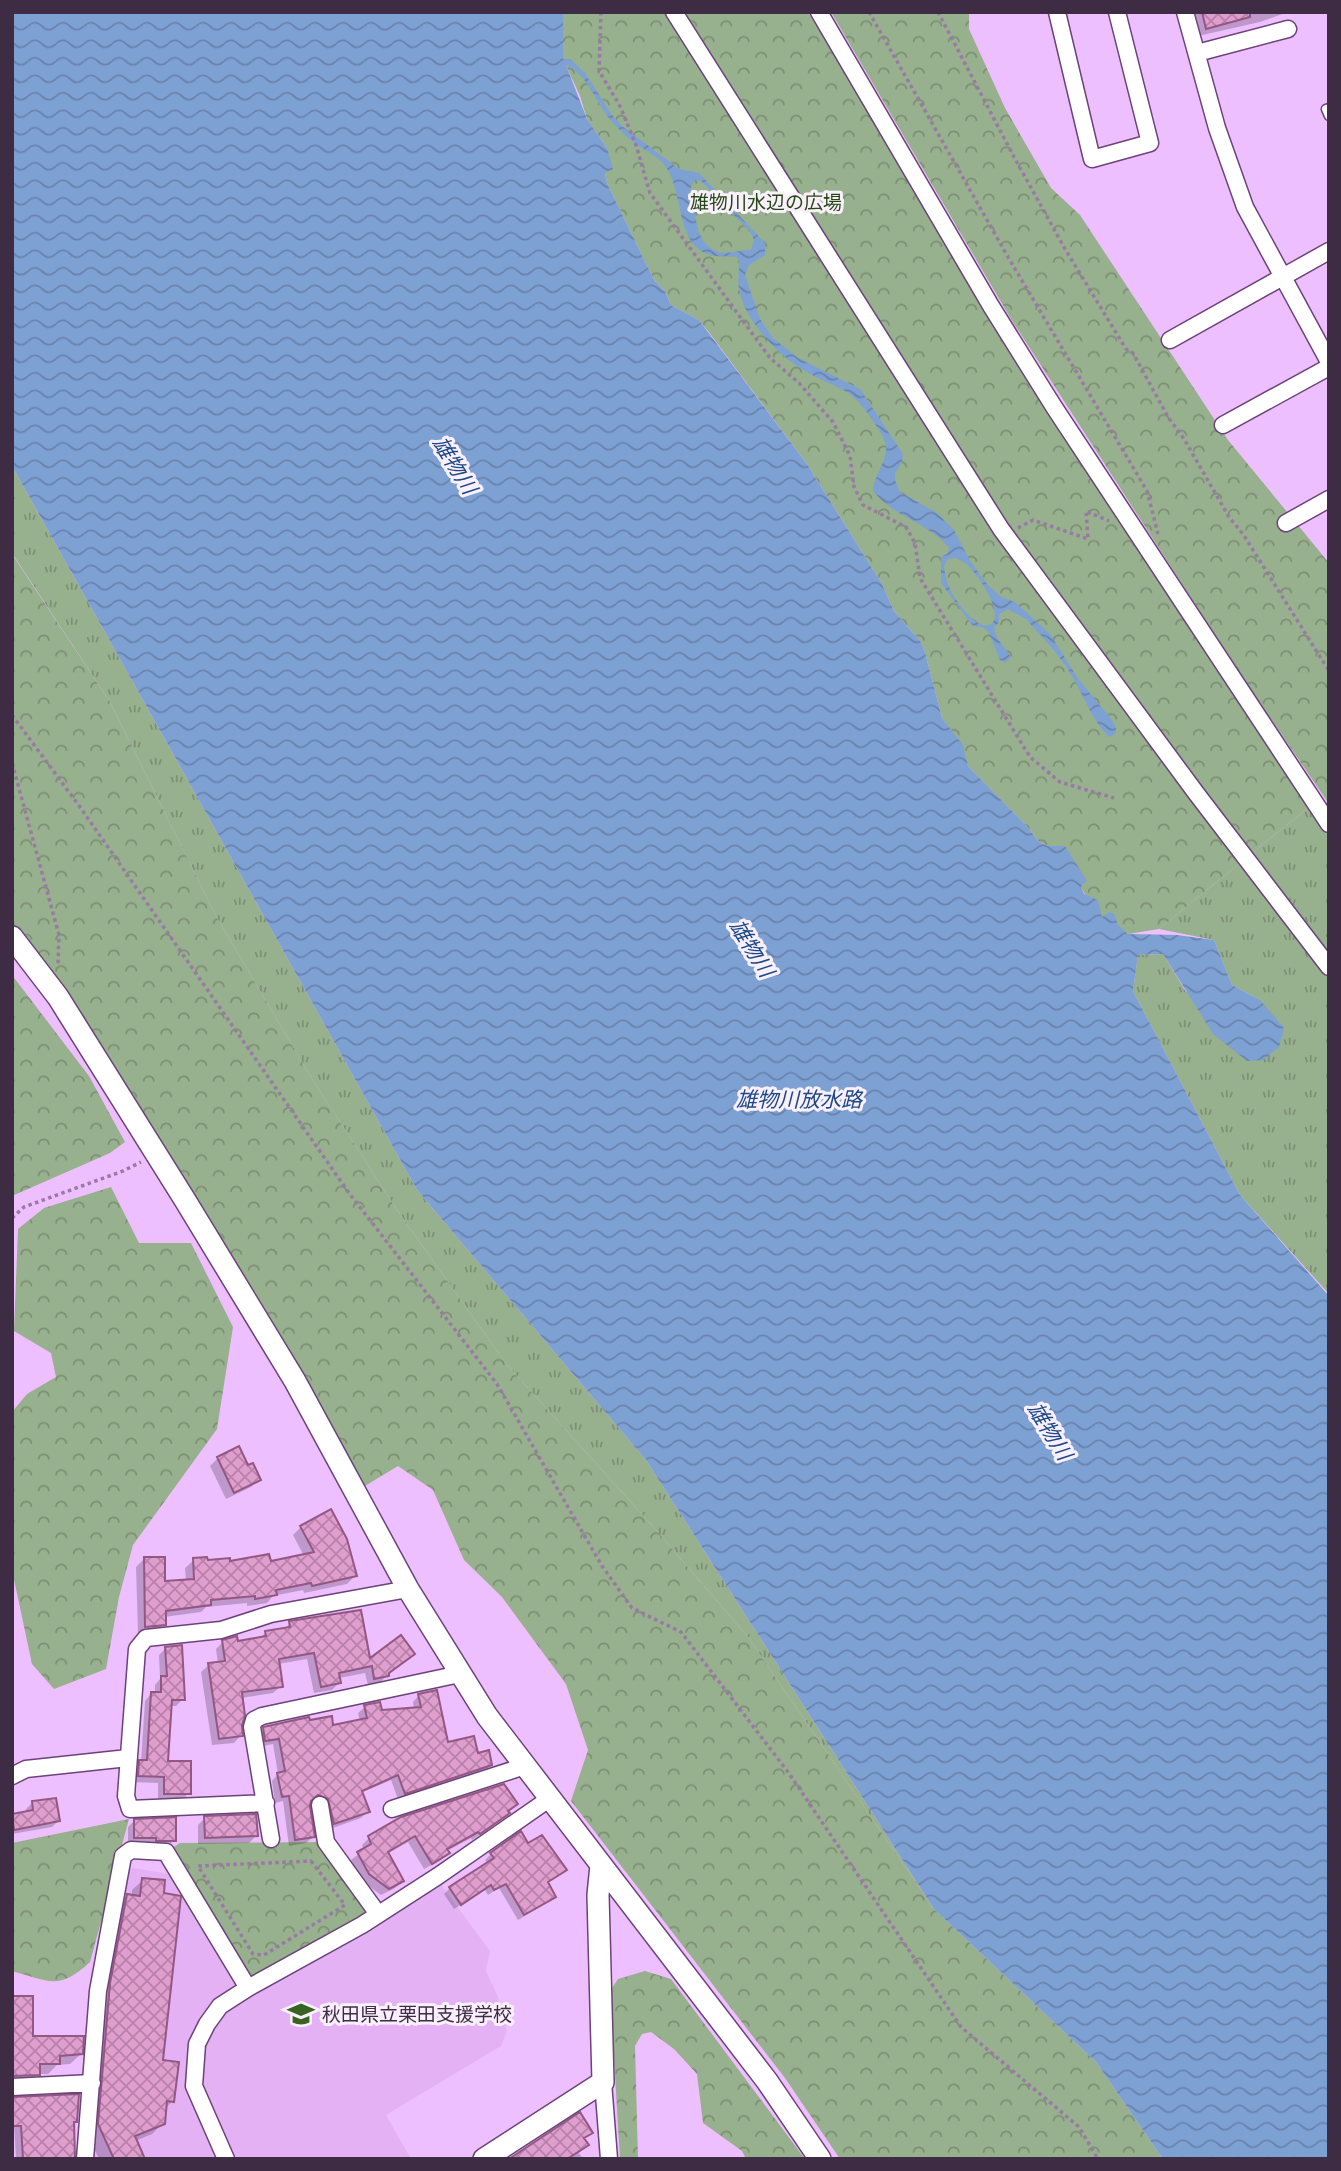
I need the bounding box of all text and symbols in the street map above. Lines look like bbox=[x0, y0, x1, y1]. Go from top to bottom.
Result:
park label: 雄物川水辺の広場 bbox=[690, 191, 842, 214]
water label: 雄物川 bbox=[428, 432, 483, 500]
water label: 雄物川 bbox=[725, 915, 780, 983]
water label: 雄物川放水路 bbox=[736, 1087, 864, 1112]
water label: 雄物川 bbox=[1023, 1398, 1078, 1466]
school or university icon: 秋田県立栗田支援学校 bbox=[286, 1999, 316, 2029]
place label: 秋田県立栗田支援学校 bbox=[322, 2003, 512, 2026]

